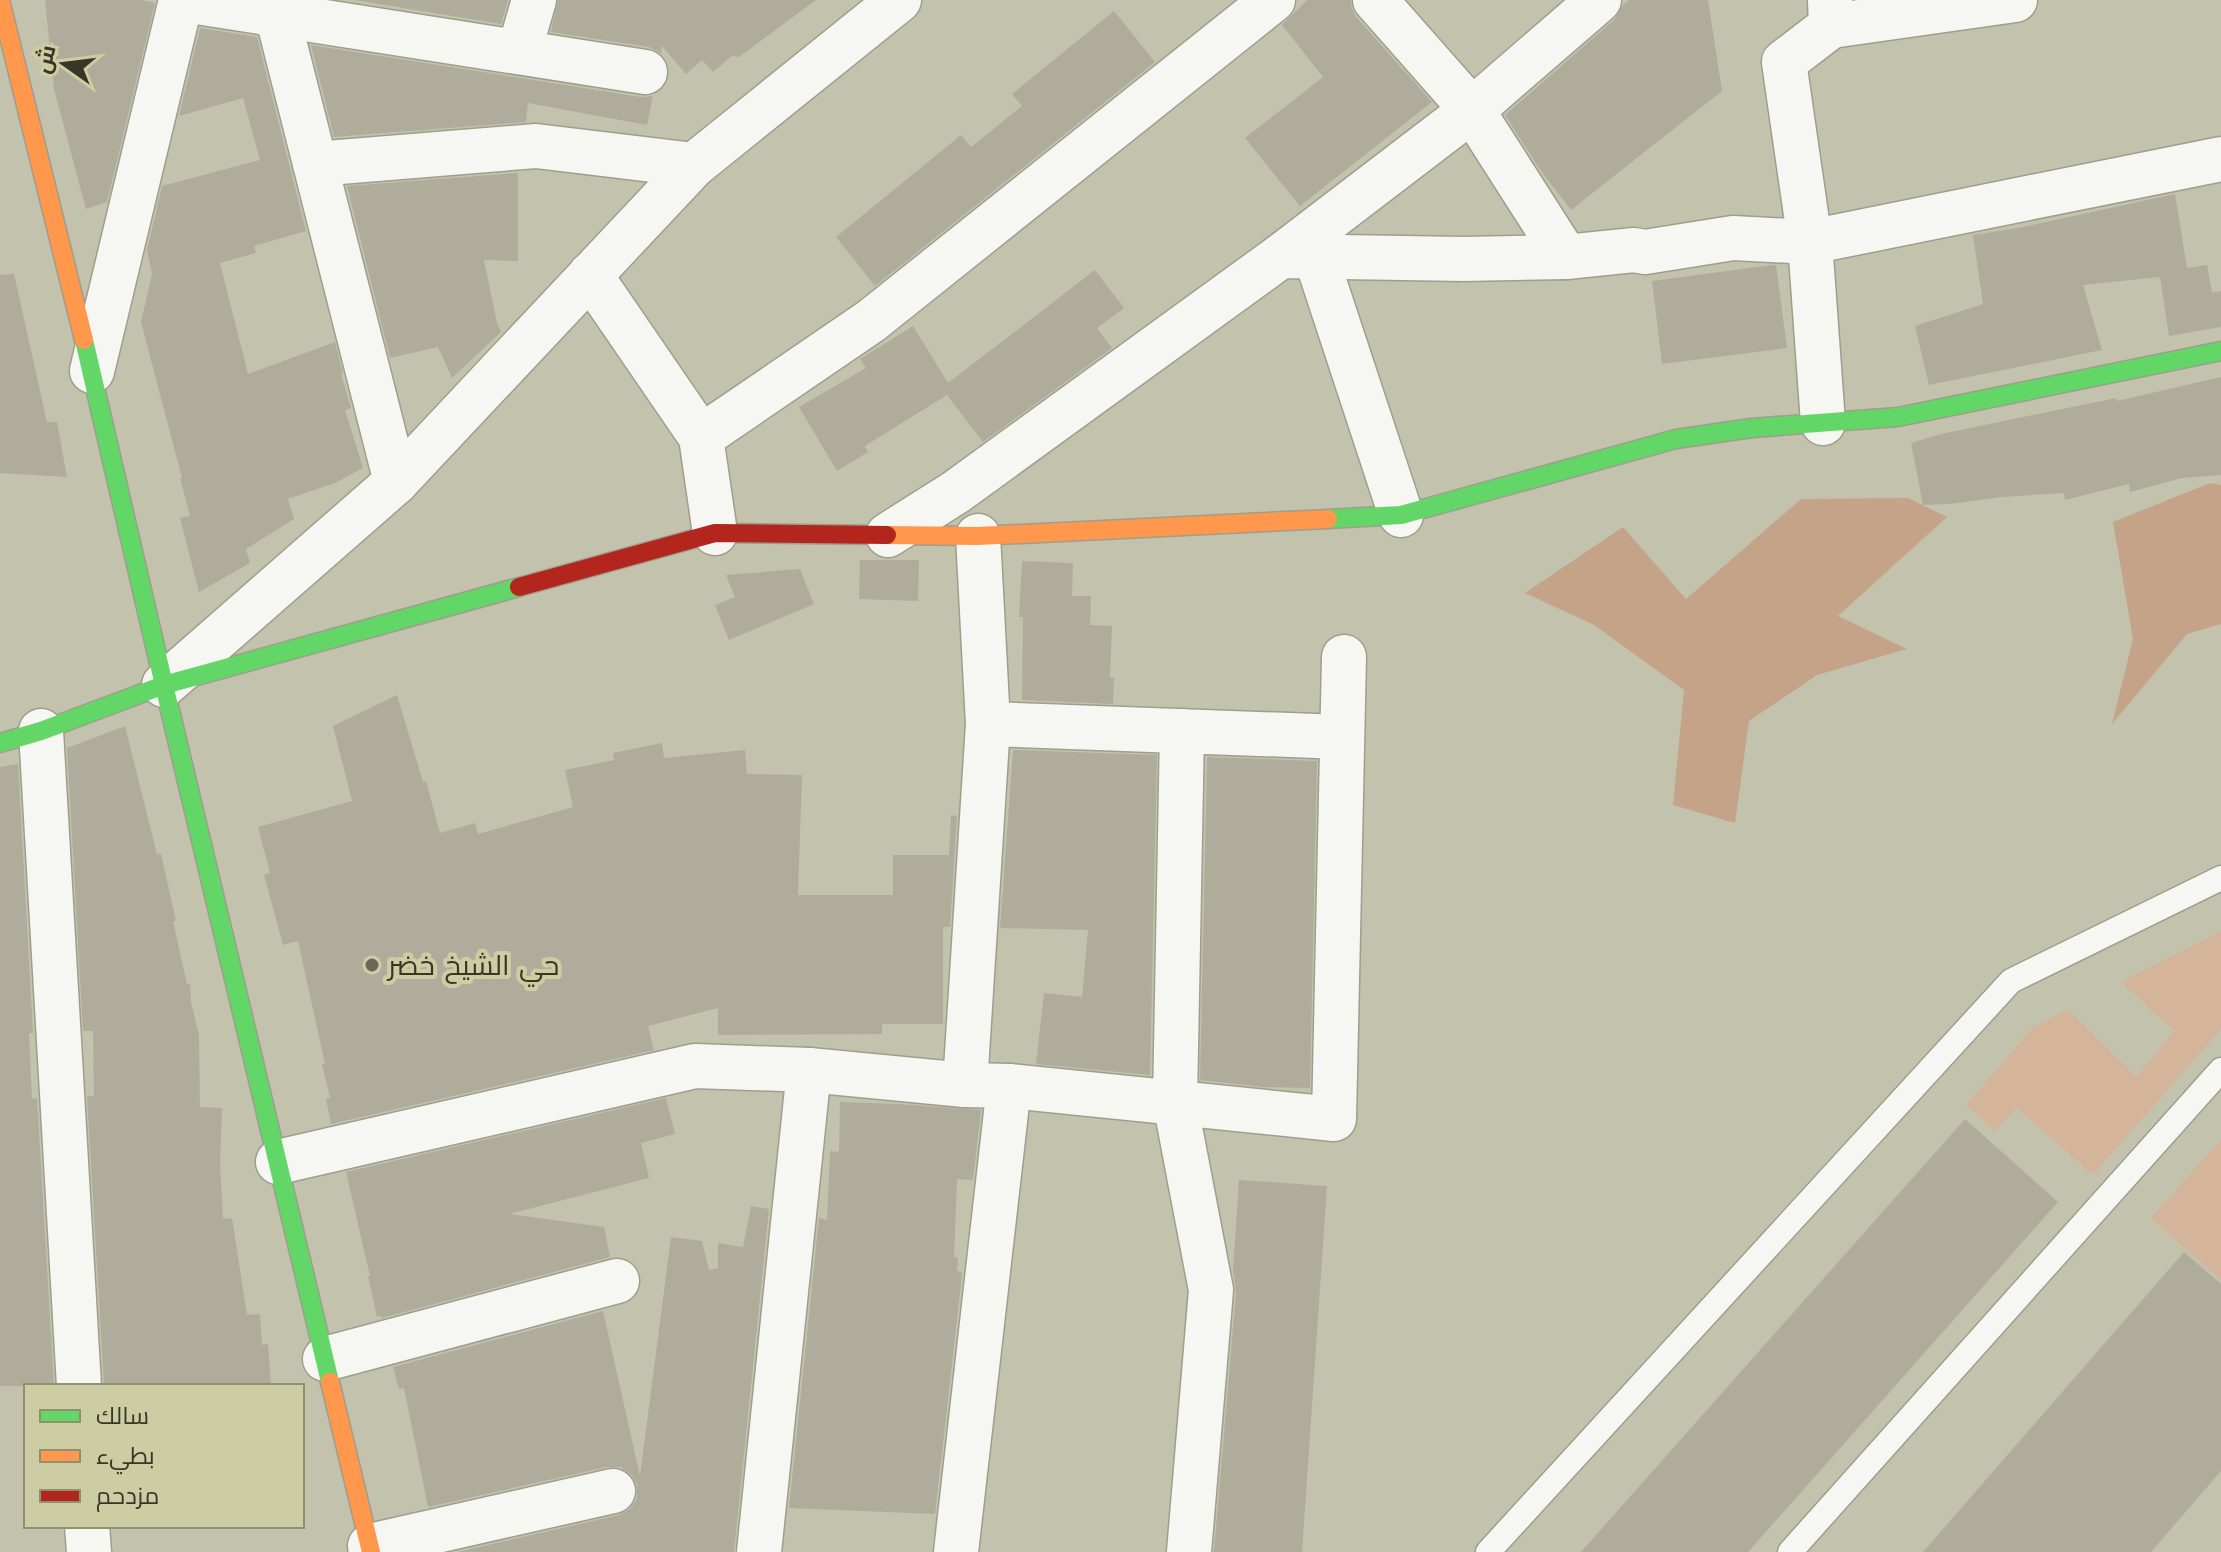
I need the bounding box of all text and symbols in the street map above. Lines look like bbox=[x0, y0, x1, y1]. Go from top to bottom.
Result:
north arrow bbox=[24, 24, 104, 104]
text: ش bbox=[30, 43, 62, 76]
place label: حي الشيخ خضر bbox=[386, 949, 559, 987]
marker: حي الشيخ خضر bbox=[363, 956, 381, 974]
legend bbox=[24, 1384, 304, 1528]
text: سالك bbox=[96, 1402, 149, 1430]
text: بطيء bbox=[96, 1442, 155, 1475]
text: مزدحم bbox=[96, 1482, 159, 1512]

